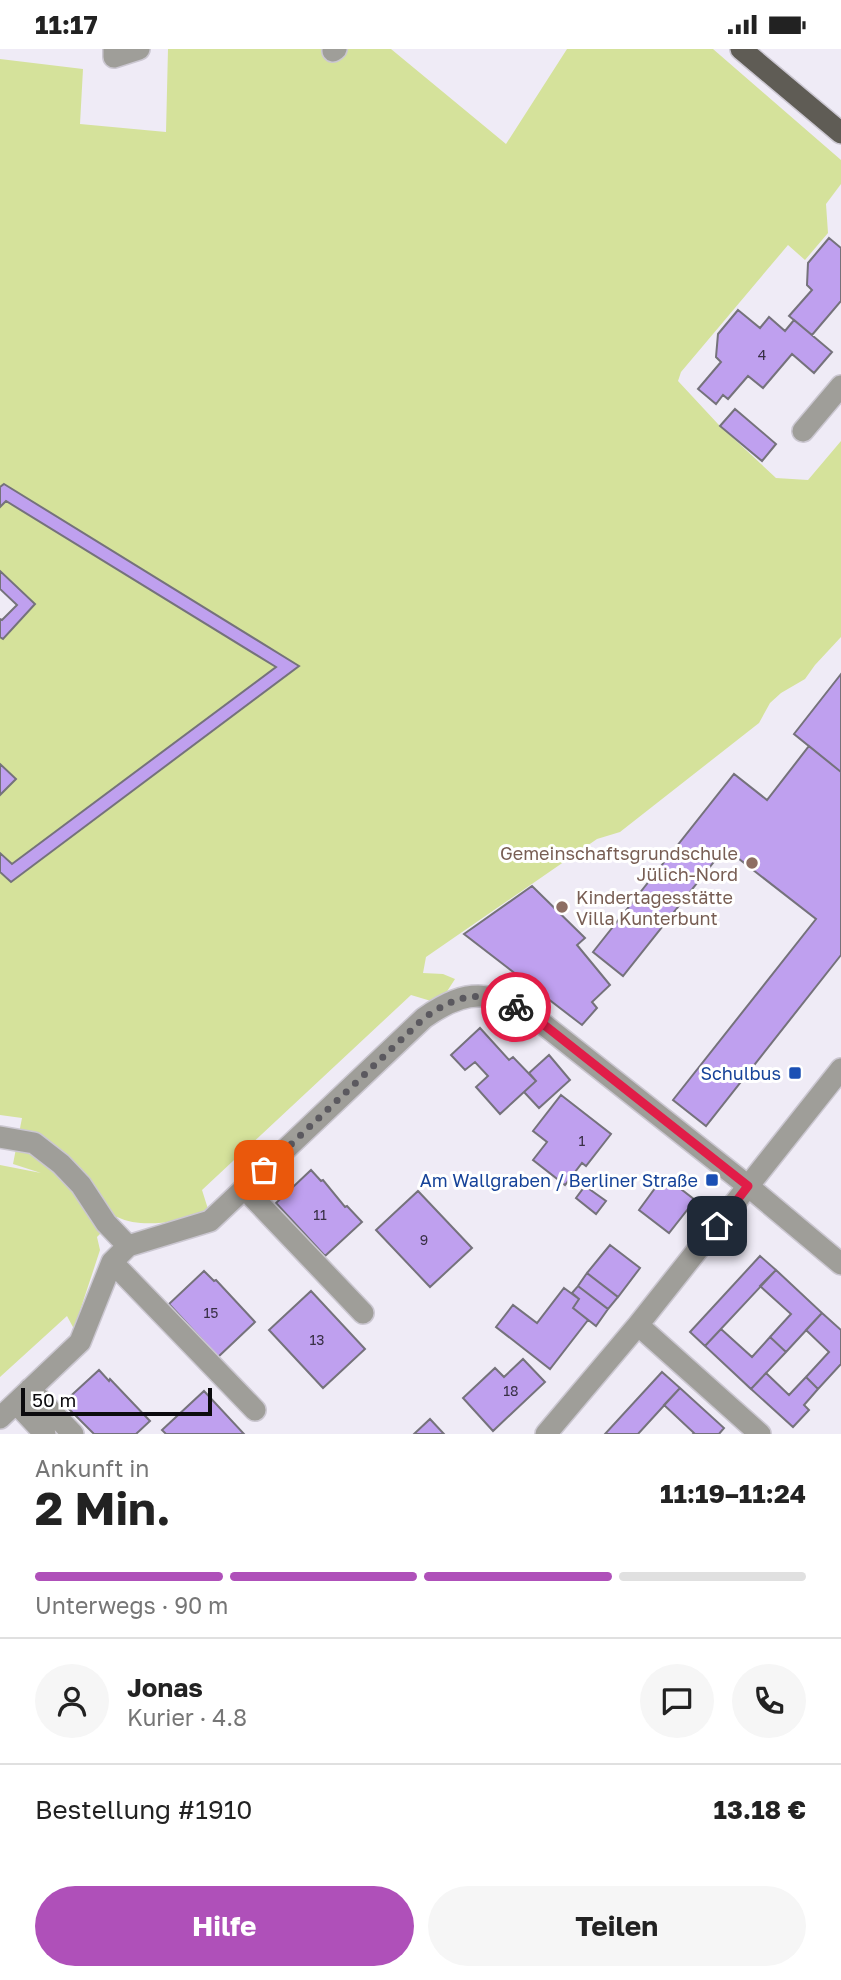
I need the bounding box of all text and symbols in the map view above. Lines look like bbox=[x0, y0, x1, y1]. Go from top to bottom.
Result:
text: 11:17 bbox=[35, 9, 98, 40]
house number: 4 bbox=[758, 346, 766, 363]
place label: Gemeinschaftsgrundschule Jülich-Nord bbox=[500, 842, 738, 885]
marker: Gemeinschaftsgrundschule Jülich-Nord bbox=[744, 855, 760, 871]
place label: Kindertagesstätte Villa Kunterbunt bbox=[576, 886, 733, 929]
marker: Kindertagesstätte Villa Kunterbunt bbox=[554, 899, 570, 915]
courier bbox=[481, 972, 551, 1042]
icon: bike bbox=[497, 988, 535, 1026]
place label: Schulbus bbox=[700, 1062, 781, 1084]
marker: Schulbus bbox=[787, 1065, 803, 1081]
house number: 1 bbox=[579, 1132, 586, 1149]
pin bbox=[234, 1140, 294, 1200]
icon: bag bbox=[245, 1151, 283, 1189]
place label: Am Wallgraben / Berliner Straße bbox=[420, 1169, 698, 1191]
marker: Am Wallgraben / Berliner Straße bbox=[704, 1172, 720, 1188]
pin bbox=[687, 1196, 747, 1256]
house number: 11 bbox=[313, 1206, 327, 1223]
icon: home bbox=[698, 1207, 736, 1245]
house number: 9 bbox=[420, 1231, 428, 1248]
house number: 15 bbox=[204, 1304, 218, 1321]
house number: 13 bbox=[310, 1331, 324, 1348]
house number: 18 bbox=[503, 1382, 519, 1399]
scale bar bbox=[21, 1385, 212, 1417]
text: 50 m bbox=[32, 1388, 76, 1411]
text: Ankunft in bbox=[35, 1454, 150, 1482]
text: 11:19–11:24 bbox=[660, 1478, 806, 1509]
text: 2 Min. bbox=[35, 1480, 171, 1535]
text: Unterwegs · 90 m bbox=[35, 1591, 228, 1619]
button: person bbox=[35, 1664, 109, 1738]
button: chat bbox=[640, 1664, 714, 1738]
button: phone bbox=[732, 1664, 806, 1738]
text: Jonas bbox=[127, 1672, 203, 1703]
text: Kurier · 4.8 bbox=[127, 1703, 247, 1731]
text: Bestellung #1910 bbox=[35, 1794, 252, 1825]
text: 13.18 € bbox=[714, 1794, 806, 1825]
button: Hilfe bbox=[35, 1886, 414, 1966]
button: Teilen bbox=[428, 1886, 806, 1966]

